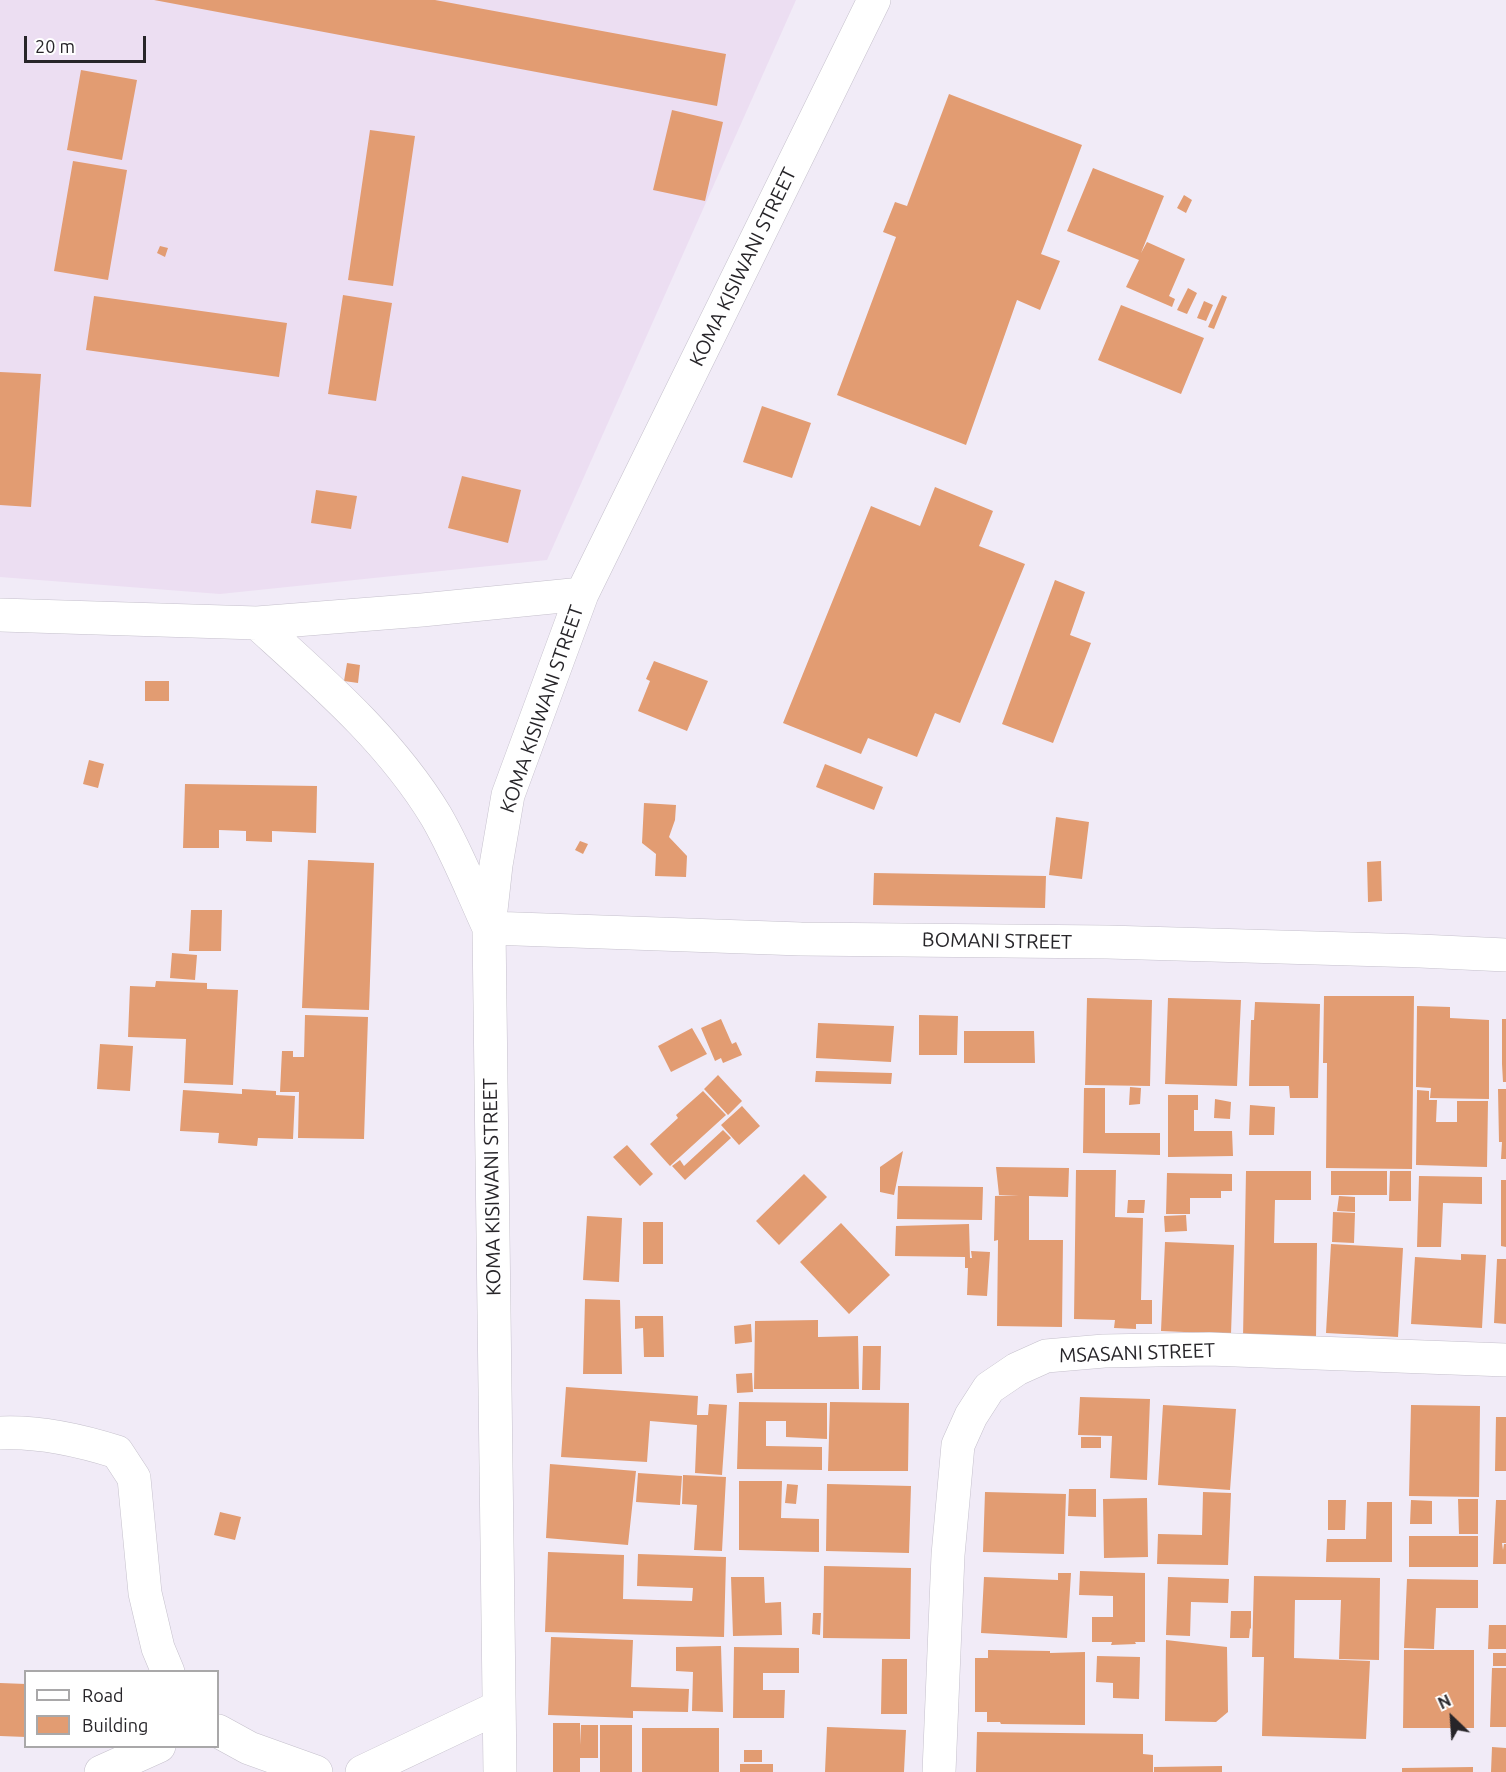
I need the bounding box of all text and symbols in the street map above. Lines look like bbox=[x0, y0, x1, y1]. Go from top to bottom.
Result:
scale bar bbox=[27, 24, 148, 62]
text: 20 m bbox=[35, 36, 75, 56]
street label: KOMA KISIWANI STREET bbox=[684, 164, 802, 370]
street label: KOMA KISIWANI STREET bbox=[495, 602, 589, 816]
street label: BOMANI STREET bbox=[922, 928, 1072, 954]
street label: KOMA KISIWANI STREET bbox=[478, 1078, 506, 1296]
street label: MSASANI STREET bbox=[1059, 1338, 1215, 1368]
legend bbox=[24, 1670, 219, 1748]
text: Road bbox=[82, 1685, 124, 1705]
north arrow bbox=[1422, 1688, 1482, 1748]
text: N bbox=[1435, 1691, 1454, 1712]
text: Building bbox=[82, 1715, 148, 1735]

